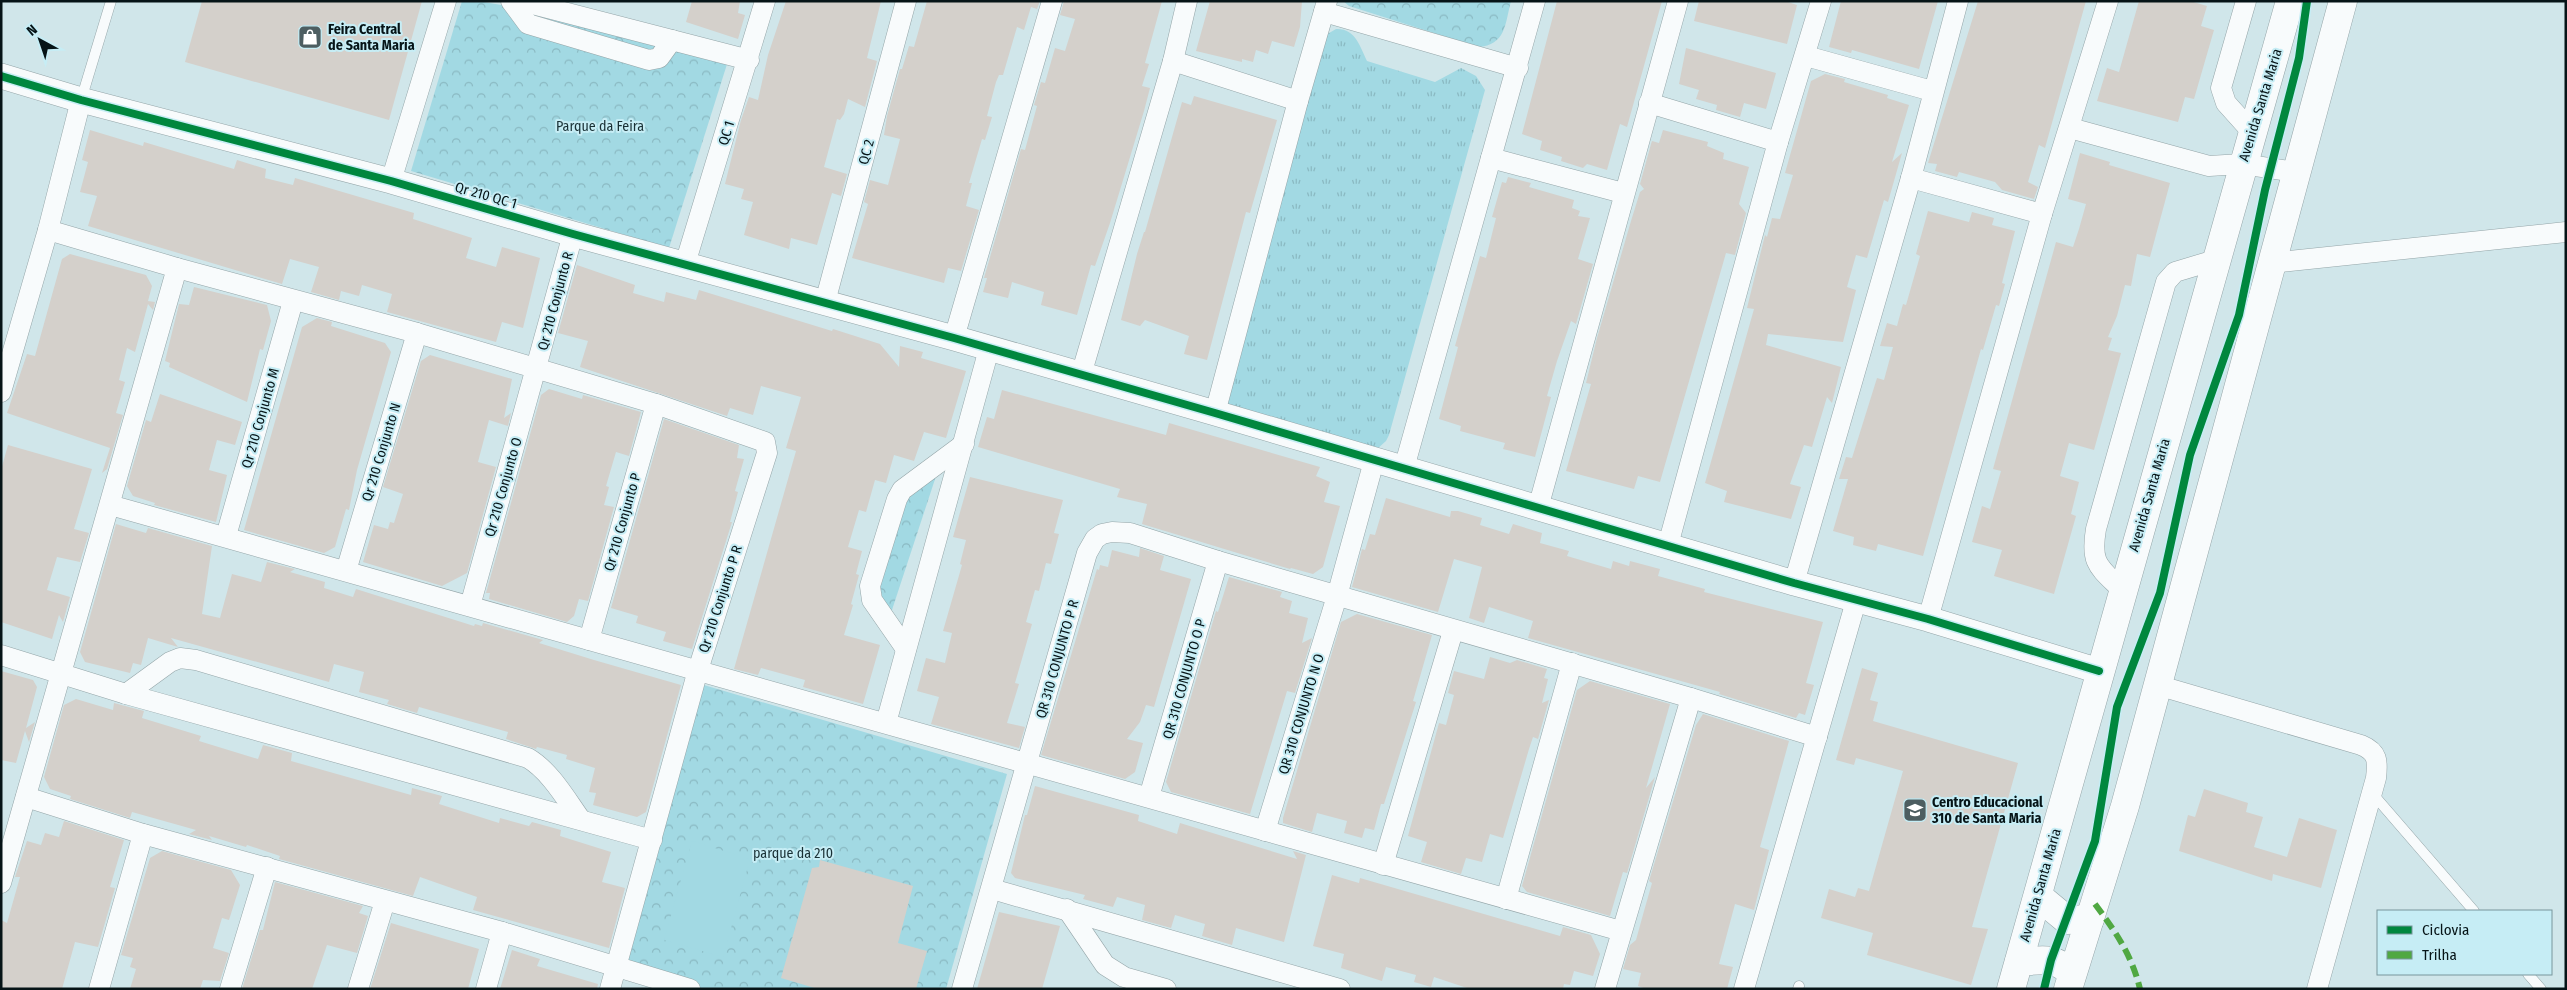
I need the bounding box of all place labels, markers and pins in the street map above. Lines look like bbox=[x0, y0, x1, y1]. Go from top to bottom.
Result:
place label: Feira Central de Santa Maria bbox=[328, 21, 415, 54]
shop icon: Feira Central de Santa Maria bbox=[297, 24, 323, 50]
place label: Centro Educacional 310 de Santa Maria bbox=[1931, 794, 2043, 827]
school or university icon: Centro Educacional 310 de Santa Maria bbox=[1902, 797, 1928, 823]

